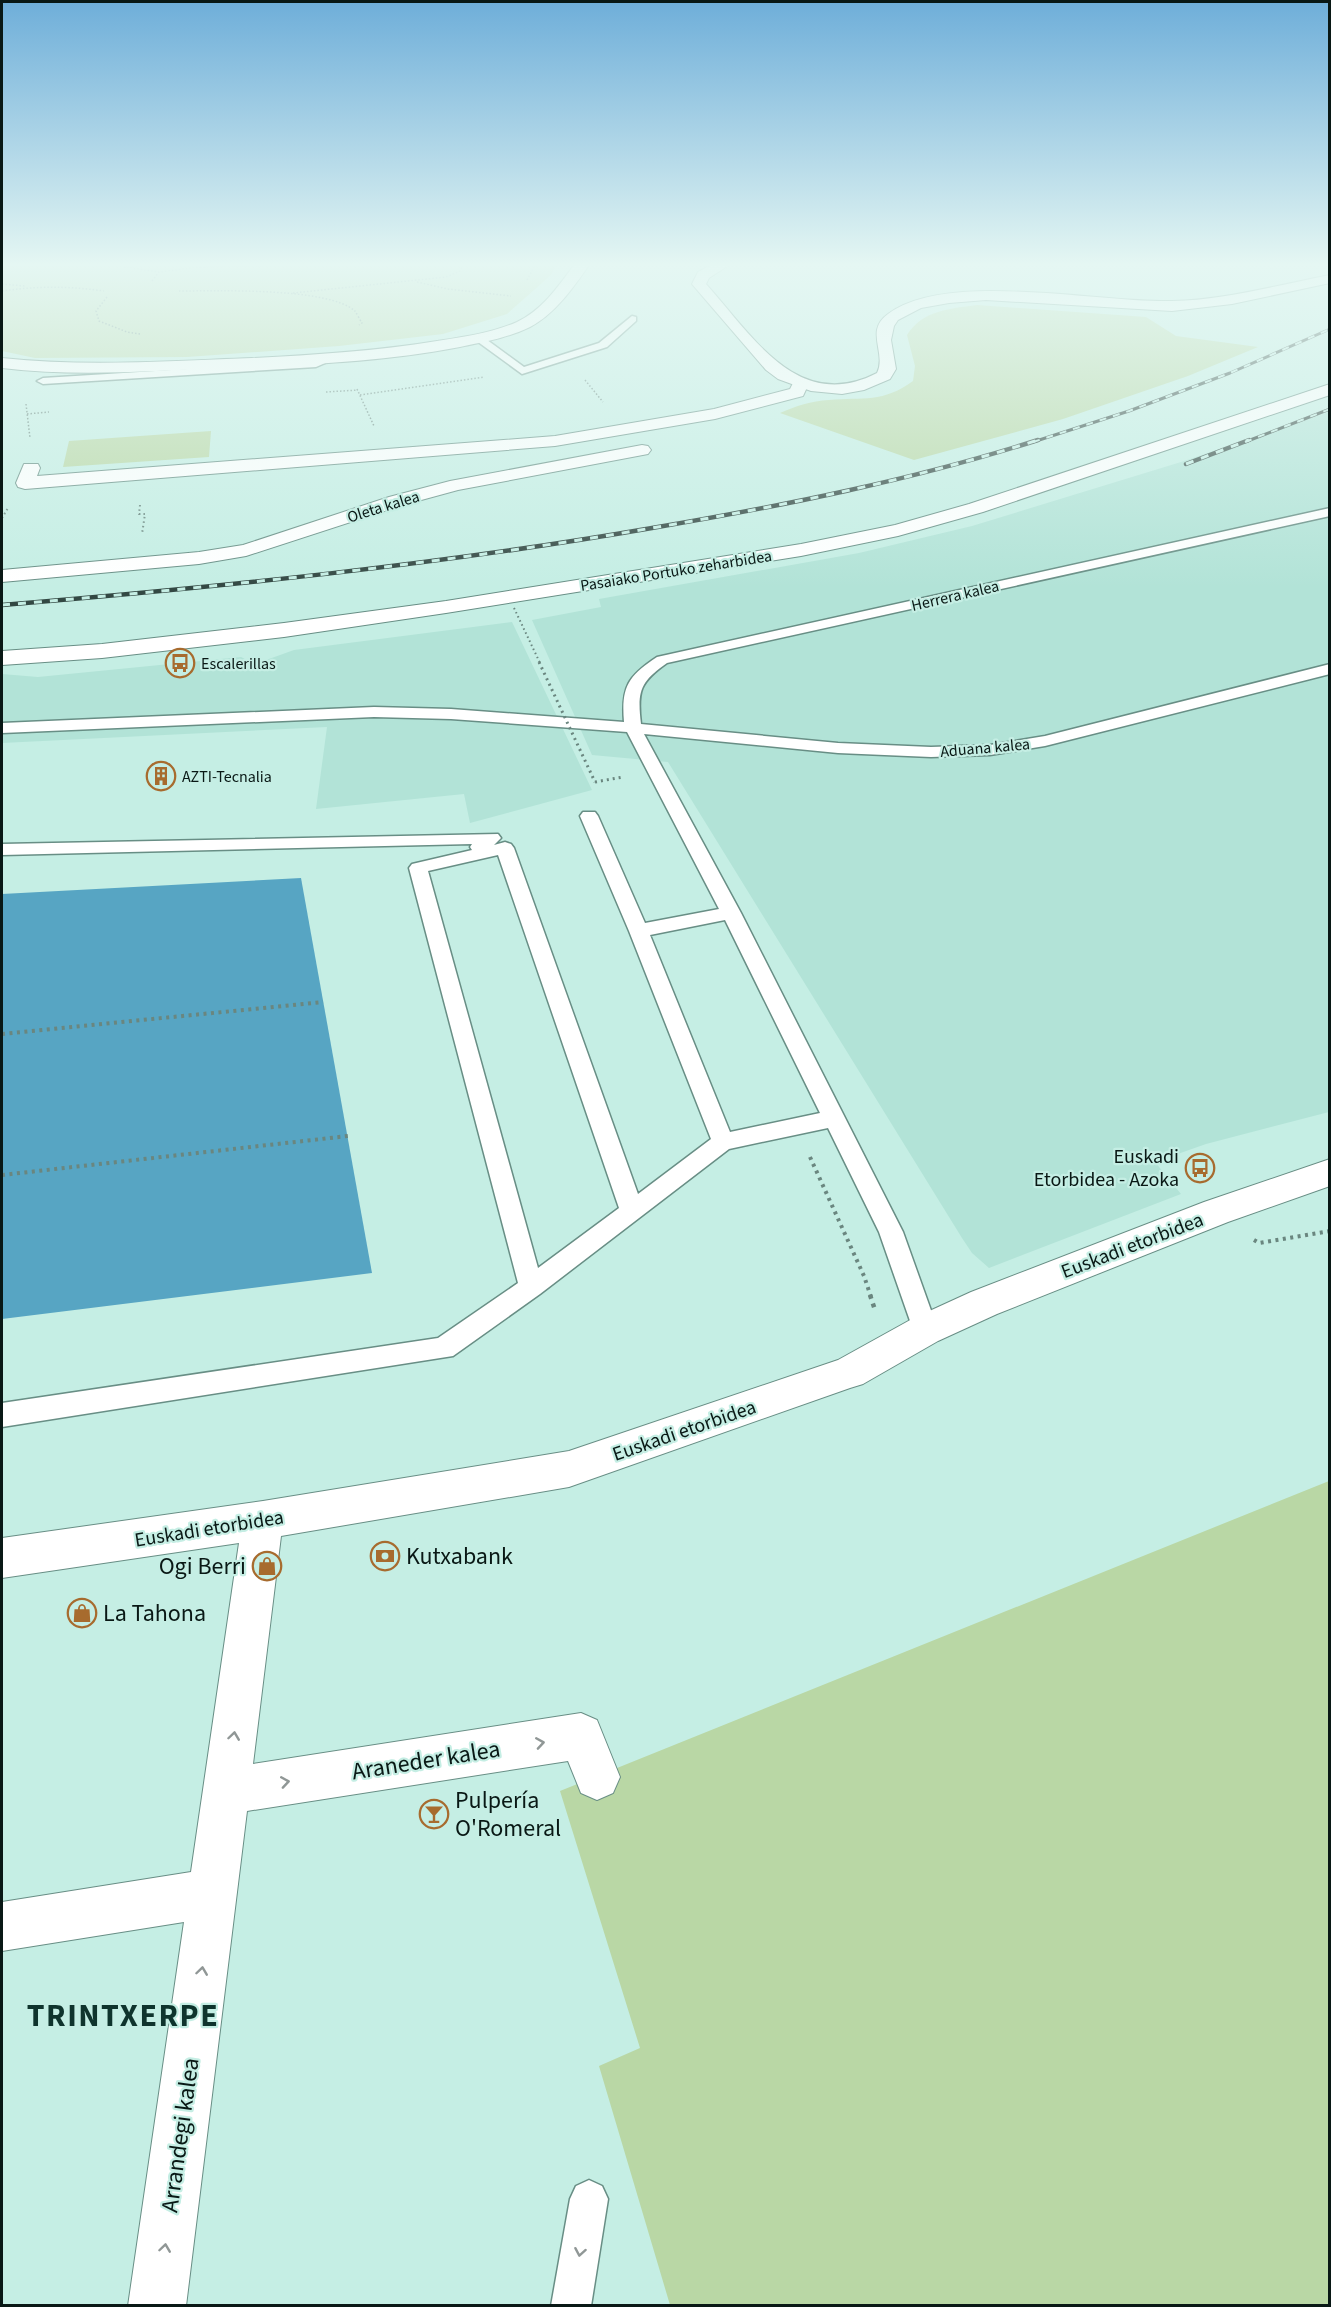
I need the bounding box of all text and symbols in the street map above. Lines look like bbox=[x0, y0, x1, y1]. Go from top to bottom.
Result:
street label: Oleta kalea bbox=[344, 486, 422, 528]
street label: Pasaiako Portuko zeharbidea bbox=[579, 545, 773, 597]
street label: Herrera kalea bbox=[909, 575, 1001, 617]
bus stop icon: Escalerillas bbox=[164, 647, 196, 679]
place label: Escalerillas bbox=[201, 653, 276, 675]
street label: Aduana kalea bbox=[939, 733, 1031, 763]
building icon: AZTI-Tecnalia bbox=[145, 760, 177, 792]
place label: AZTI-Tecnalia bbox=[182, 766, 272, 788]
place label: Euskadi Etorbidea - Azoka bbox=[1034, 1143, 1179, 1194]
bus stop icon: Euskadi Etorbidea - Azoka bbox=[1184, 1152, 1216, 1184]
street label: Euskadi etorbidea bbox=[1057, 1206, 1208, 1286]
street label: Euskadi etorbidea bbox=[609, 1393, 760, 1469]
street label: Euskadi etorbidea bbox=[133, 1503, 286, 1555]
place label: Kutxabank bbox=[406, 1539, 513, 1574]
bank icon: Kutxabank bbox=[369, 1540, 401, 1572]
place label: Ogi Berri bbox=[159, 1549, 246, 1584]
shop icon: Ogi Berri bbox=[251, 1550, 283, 1582]
place label: La Tahona bbox=[103, 1596, 206, 1631]
shop icon: La Tahona bbox=[66, 1597, 98, 1629]
street label: Araneder kalea bbox=[349, 1731, 503, 1789]
one-way arrow bbox=[227, 1732, 240, 1741]
one-way arrow bbox=[535, 1737, 544, 1749]
one-way arrow bbox=[280, 1777, 289, 1789]
place label: Pulpería O'Romeral bbox=[455, 1783, 561, 1846]
bar icon: Pulpería O'Romeral bbox=[418, 1798, 450, 1830]
one-way arrow bbox=[196, 1966, 208, 1976]
district label: TRINTXERPE bbox=[27, 1993, 219, 2039]
street label: Arrandegi kalea bbox=[152, 2056, 209, 2215]
one-way arrow bbox=[158, 2243, 170, 2252]
one-way arrow bbox=[574, 2247, 587, 2257]

